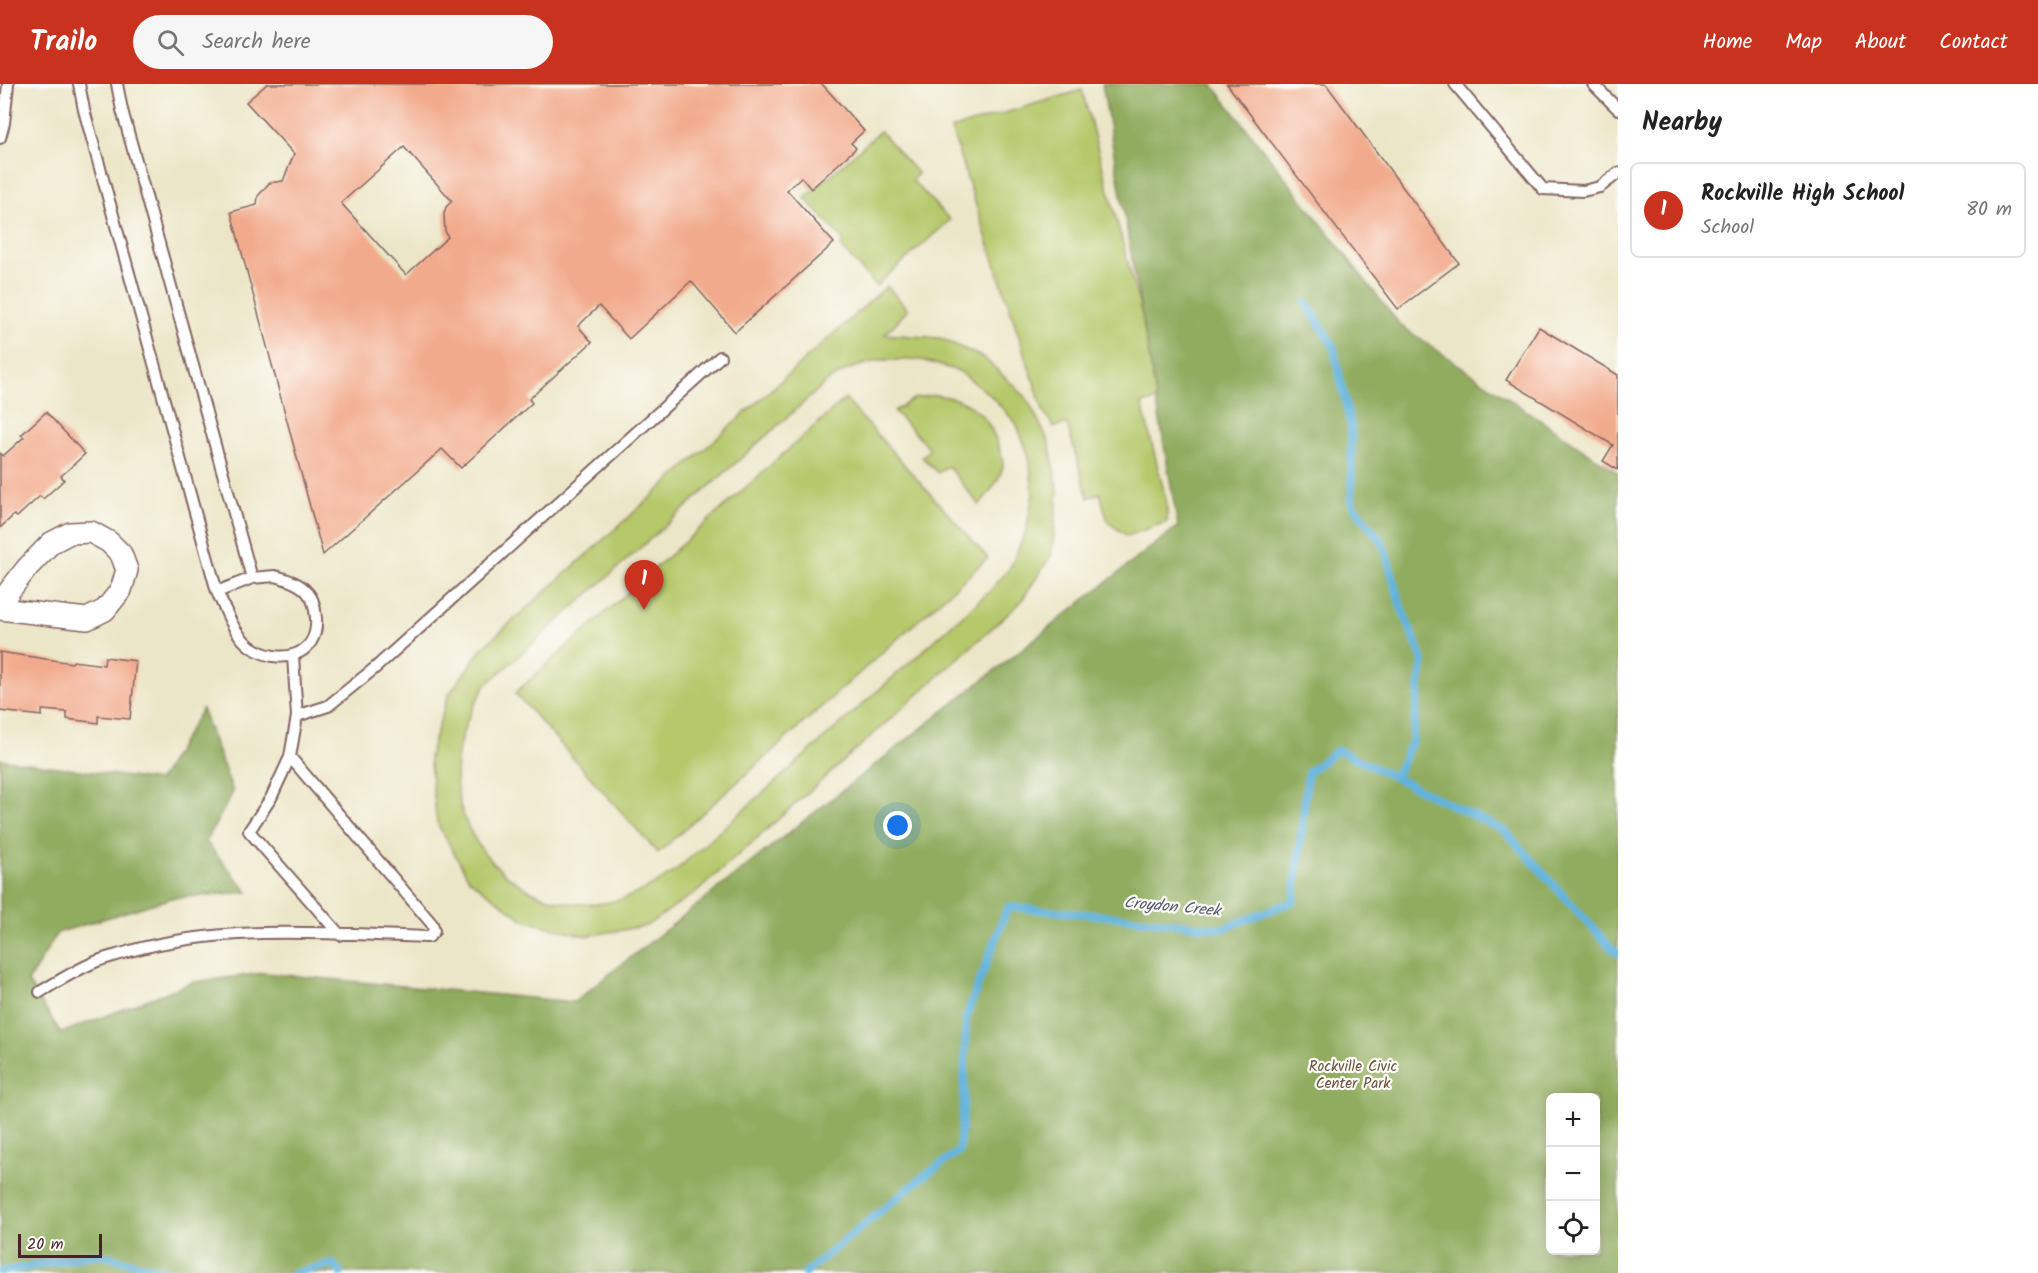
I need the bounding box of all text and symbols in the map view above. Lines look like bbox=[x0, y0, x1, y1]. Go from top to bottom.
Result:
search box bbox=[133, 15, 553, 69]
text: Trailo bbox=[30, 20, 97, 65]
text: Search here bbox=[202, 25, 311, 60]
icon: search bbox=[154, 26, 187, 59]
text: Home bbox=[1703, 26, 1752, 59]
text: Map bbox=[1785, 26, 1822, 59]
text: About bbox=[1855, 26, 1906, 59]
text: Contact bbox=[1939, 26, 2008, 59]
text: Nearby bbox=[1642, 102, 1722, 144]
text: Rockville High School bbox=[1701, 177, 1904, 212]
text: 1 bbox=[1660, 194, 1667, 226]
text: 80 m bbox=[1966, 194, 2012, 226]
text: School bbox=[1701, 212, 1754, 244]
pin: 1 bbox=[624, 560, 664, 610]
your location bbox=[883, 811, 912, 840]
water label: Croydon Creek bbox=[1123, 890, 1224, 924]
park label: Rockville Civic Center Park bbox=[1309, 1055, 1398, 1096]
map controls bbox=[1546, 1093, 1600, 1255]
button: + bbox=[1546, 1093, 1600, 1147]
button: − bbox=[1546, 1147, 1600, 1201]
button: locate bbox=[1546, 1201, 1600, 1255]
scale bar bbox=[18, 1231, 102, 1258]
text: 20 m bbox=[27, 1232, 63, 1257]

